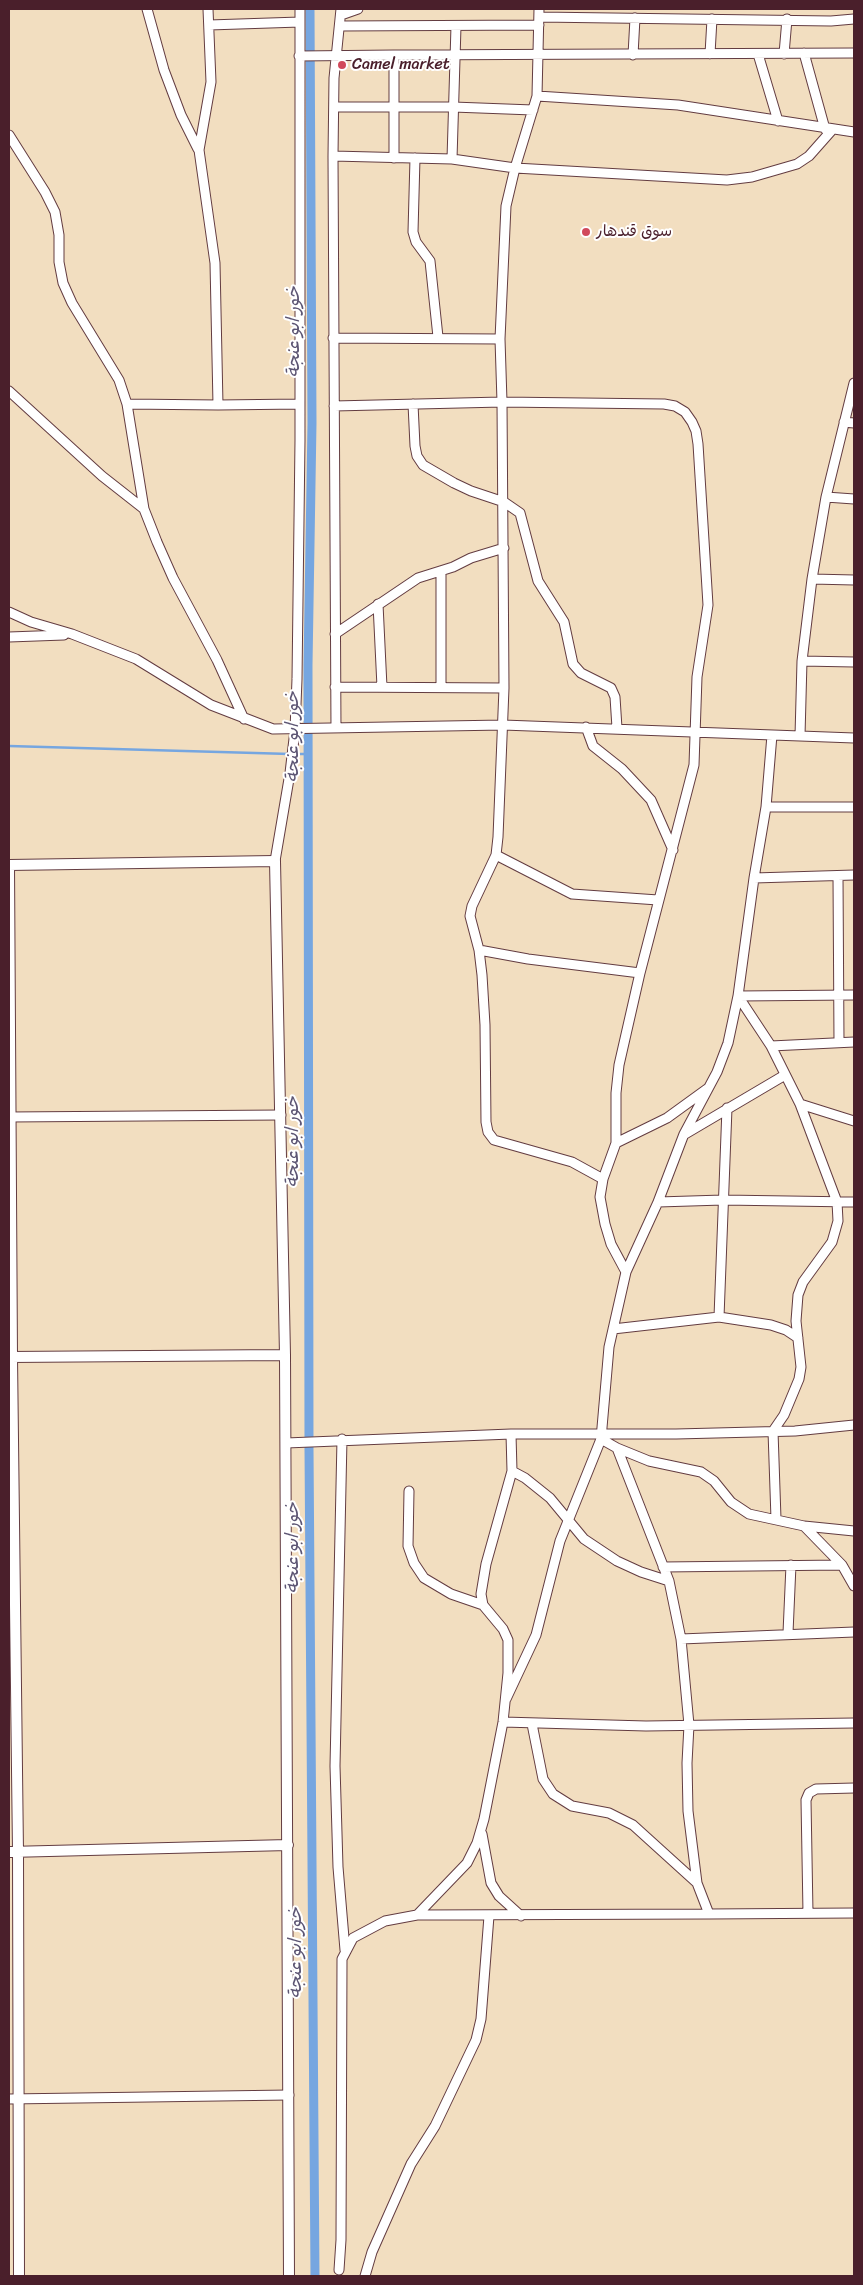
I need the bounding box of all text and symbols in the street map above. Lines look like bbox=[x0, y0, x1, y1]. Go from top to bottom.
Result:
place label: Camel market bbox=[352, 55, 450, 75]
marker: Camel market bbox=[336, 59, 348, 71]
place label: سوق قندهار bbox=[596, 222, 672, 242]
marker: سوق قندهار bbox=[580, 226, 592, 238]
water label: خور ابو عنجة bbox=[283, 286, 305, 378]
water label: خور ابو عنجة bbox=[282, 691, 304, 783]
water label: خور ابو عنجة bbox=[282, 1096, 304, 1188]
water label: خور ابو عنجة bbox=[282, 1502, 304, 1594]
water label: خور ابو عنجة bbox=[285, 1907, 307, 1999]

